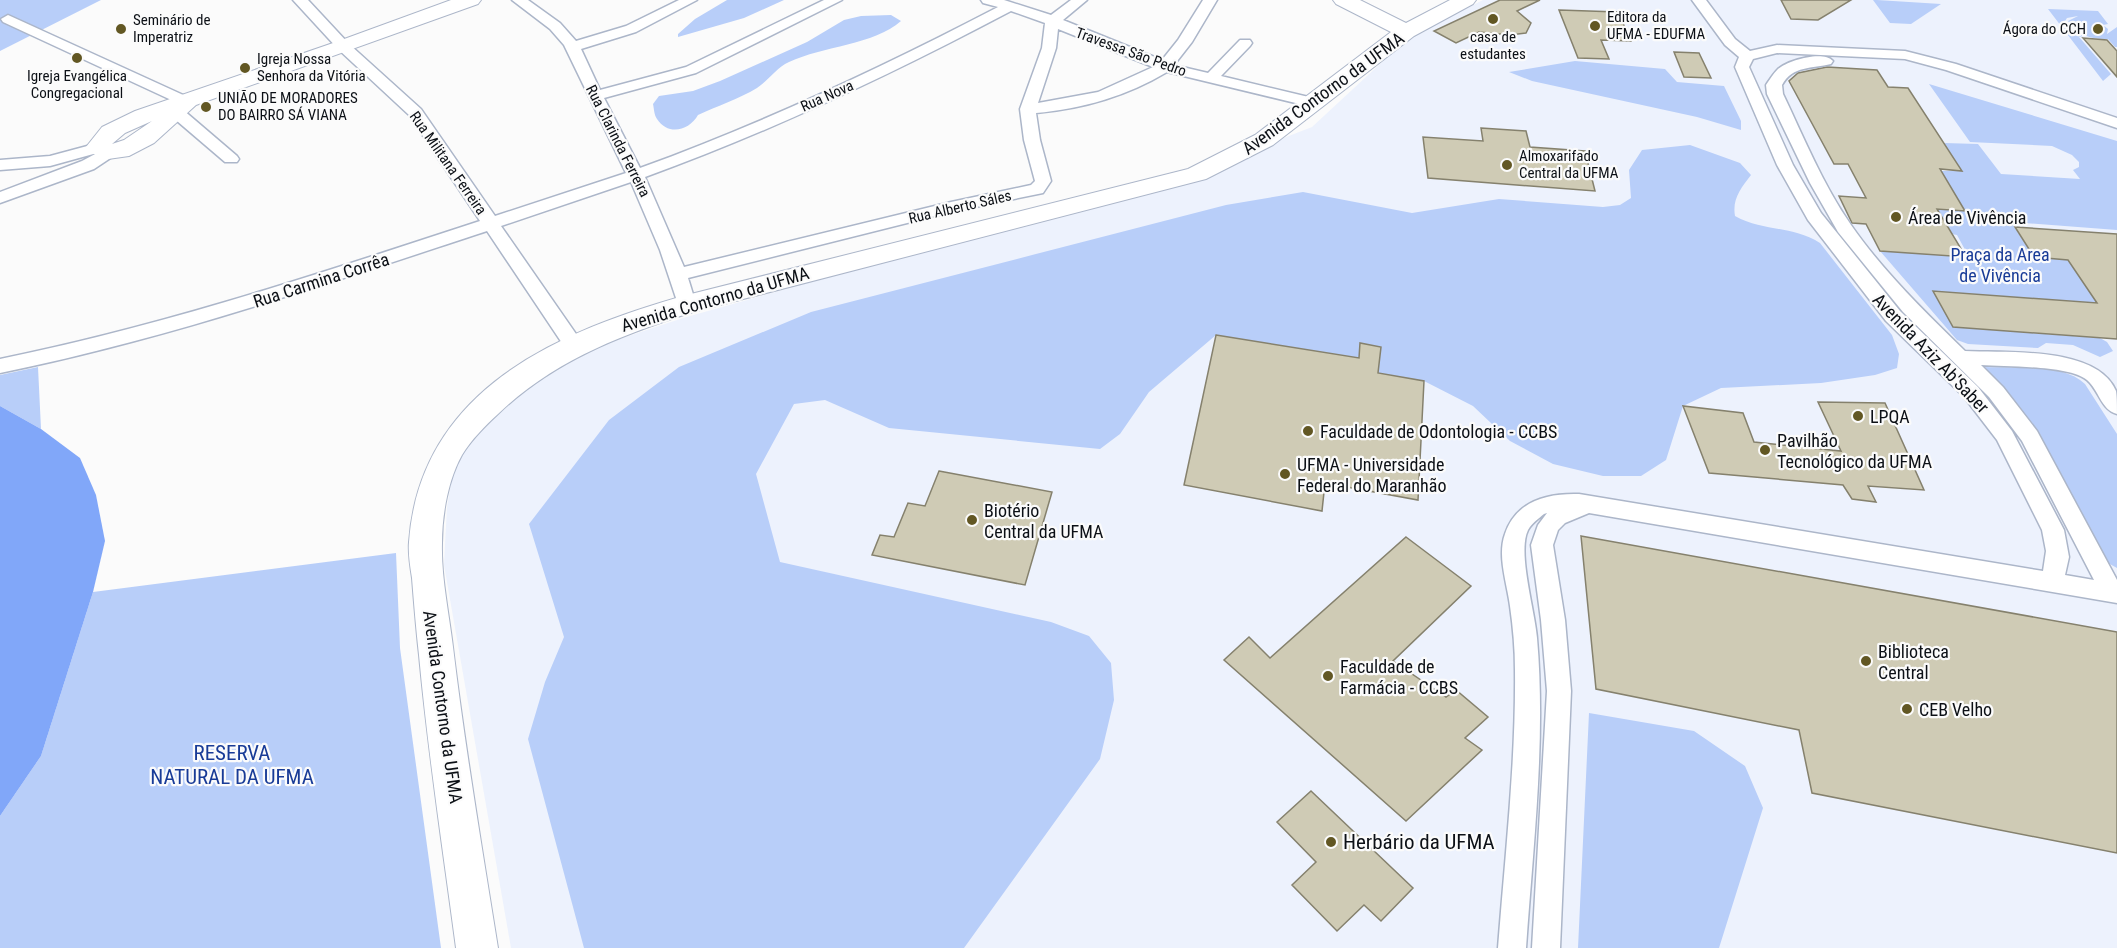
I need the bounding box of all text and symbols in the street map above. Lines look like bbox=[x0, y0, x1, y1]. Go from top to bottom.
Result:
place label: Editora da UFMA - EDUFMA bbox=[1607, 8, 1705, 43]
place label: Seminário de Imperatriz bbox=[133, 11, 210, 46]
marker: casa de estudantes bbox=[1486, 12, 1500, 26]
marker: Editora da UFMA - EDUFMA bbox=[1588, 19, 1602, 33]
place label: Ágora do CCH bbox=[2003, 20, 2086, 38]
marker: Seminário de Imperatriz bbox=[114, 22, 128, 36]
marker: Ágora do CCH bbox=[2091, 22, 2105, 36]
street label: Travessa São Pedro bbox=[1073, 24, 1189, 80]
street label: Avenida Contorno da UFMA bbox=[1238, 27, 1408, 159]
place label: casa de estudantes bbox=[1460, 28, 1526, 63]
place label: Igreja Nossa Senhora da Vitória bbox=[257, 50, 366, 85]
marker: Igreja Evangélica Congregacional bbox=[70, 51, 84, 65]
marker: Igreja Nossa Senhora da Vitória bbox=[238, 61, 252, 75]
place label: Igreja Evangélica Congregacional bbox=[27, 67, 127, 102]
street label: Rua Nova bbox=[798, 76, 856, 116]
street label: Rua Clarinda Ferreira bbox=[582, 82, 654, 200]
place label: UNIÃO DE MORADORES DO BAIRRO SÁ VIANA bbox=[218, 89, 358, 124]
marker: UNIÃO DE MORADORES DO BAIRRO SÁ VIANA bbox=[199, 100, 213, 114]
street label: Rua Militana Ferreira bbox=[406, 108, 490, 218]
place label: Almoxarifado Central da UFMA bbox=[1519, 147, 1619, 182]
marker: Almoxarifado Central da UFMA bbox=[1500, 158, 1514, 172]
street label: Rua Alberto Sáles bbox=[907, 186, 1013, 228]
place label: Área de Vivência bbox=[1908, 207, 2026, 228]
marker: Área de Vivência bbox=[1889, 210, 1903, 224]
park label: Praça da Area de Vivência bbox=[1950, 244, 2050, 286]
street label: Rua Carmina Corrêa bbox=[250, 248, 392, 312]
street label: Avenida Contorno da UFMA bbox=[619, 262, 812, 336]
street label: Avenida Aziz Ab'Saber bbox=[1869, 289, 1994, 417]
place label: LPQA bbox=[1870, 406, 1910, 427]
marker: LPQA bbox=[1851, 409, 1865, 423]
place label: Faculdade de Odontologia - CCBS bbox=[1320, 421, 1557, 442]
marker: Faculdade de Odontologia - CCBS bbox=[1301, 424, 1315, 438]
place label: Pavilhão Tecnológico da UFMA bbox=[1777, 430, 1933, 472]
marker: Pavilhão Tecnológico da UFMA bbox=[1758, 443, 1772, 457]
place label: UFMA - Universidade Federal do Maranhão bbox=[1297, 454, 1446, 496]
marker: UFMA - Universidade Federal do Maranhão bbox=[1278, 467, 1292, 481]
place label: Biotério Central da UFMA bbox=[984, 500, 1104, 542]
marker: Biotério Central da UFMA bbox=[965, 513, 979, 527]
street label: Avenida Contorno da UFMA bbox=[419, 609, 467, 805]
place label: Biblioteca Central bbox=[1878, 641, 1949, 683]
marker: Biblioteca Central bbox=[1859, 654, 1873, 668]
place label: Faculdade de Farmácia - CCBS bbox=[1340, 656, 1458, 698]
marker: Faculdade de Farmácia - CCBS bbox=[1321, 669, 1335, 683]
place label: CEB Velho bbox=[1919, 699, 1992, 720]
marker: CEB Velho bbox=[1900, 702, 1914, 716]
park label: RESERVA NATURAL DA UFMA bbox=[150, 741, 314, 789]
place label: Herbário da UFMA bbox=[1343, 830, 1495, 854]
marker: Herbário da UFMA bbox=[1324, 835, 1338, 849]

